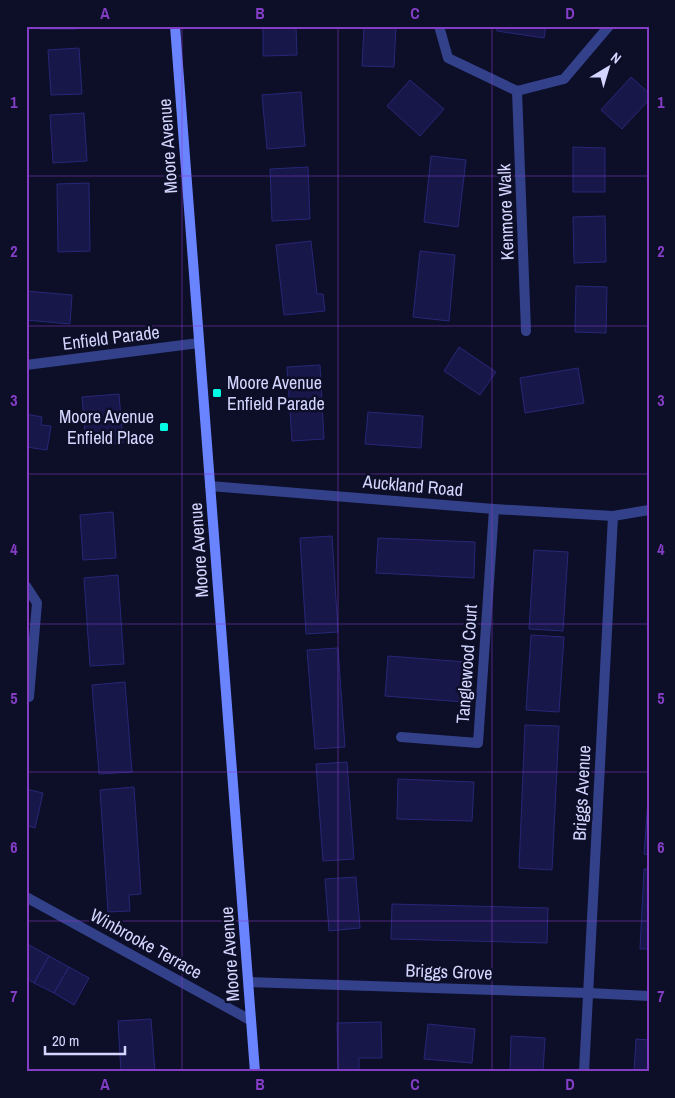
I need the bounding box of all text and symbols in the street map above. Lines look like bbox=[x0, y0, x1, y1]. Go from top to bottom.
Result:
text: A bbox=[100, 2, 110, 24]
text: B bbox=[255, 2, 265, 24]
text: C bbox=[410, 2, 420, 24]
text: D bbox=[565, 2, 575, 24]
north arrow bbox=[582, 42, 632, 92]
text: N bbox=[607, 48, 625, 67]
text: 1 bbox=[10, 91, 18, 113]
text: 1 bbox=[657, 91, 665, 113]
street label: Moore Avenue bbox=[152, 98, 183, 194]
street label: Kenmore Walk bbox=[491, 163, 520, 261]
text: 2 bbox=[10, 240, 18, 262]
text: 2 bbox=[657, 240, 665, 262]
street label: Enfield Parade bbox=[61, 319, 161, 356]
place label: Moore Avenue Enfield Parade bbox=[227, 370, 325, 416]
marker: Moore Avenue Enfield Parade bbox=[211, 387, 223, 399]
text: 3 bbox=[10, 389, 18, 411]
text: 3 bbox=[657, 389, 665, 411]
place label: Moore Avenue Enfield Place bbox=[59, 404, 154, 450]
marker: Moore Avenue Enfield Place bbox=[158, 421, 170, 433]
street label: Auckland Road bbox=[361, 469, 464, 502]
street label: Moore Avenue bbox=[183, 502, 214, 598]
text: 4 bbox=[10, 538, 18, 560]
text: 4 bbox=[657, 538, 665, 560]
street label: Tanglewood Court bbox=[450, 604, 483, 724]
text: 5 bbox=[10, 687, 18, 709]
text: 5 bbox=[657, 687, 665, 709]
street label: Briggs Avenue bbox=[567, 745, 596, 841]
text: 6 bbox=[10, 836, 18, 858]
text: 6 bbox=[657, 836, 665, 858]
street label: Winbrooke Terrace bbox=[86, 902, 207, 985]
street label: Moore Avenue bbox=[214, 906, 245, 1002]
street label: Briggs Grove bbox=[405, 957, 493, 986]
text: 7 bbox=[10, 985, 18, 1007]
text: 7 bbox=[657, 985, 665, 1007]
scale bar bbox=[45, 1023, 125, 1055]
text: 20 m bbox=[52, 1030, 79, 1051]
text: A bbox=[100, 1073, 110, 1095]
text: B bbox=[255, 1073, 265, 1095]
text: C bbox=[410, 1073, 420, 1095]
text: D bbox=[565, 1073, 575, 1095]

